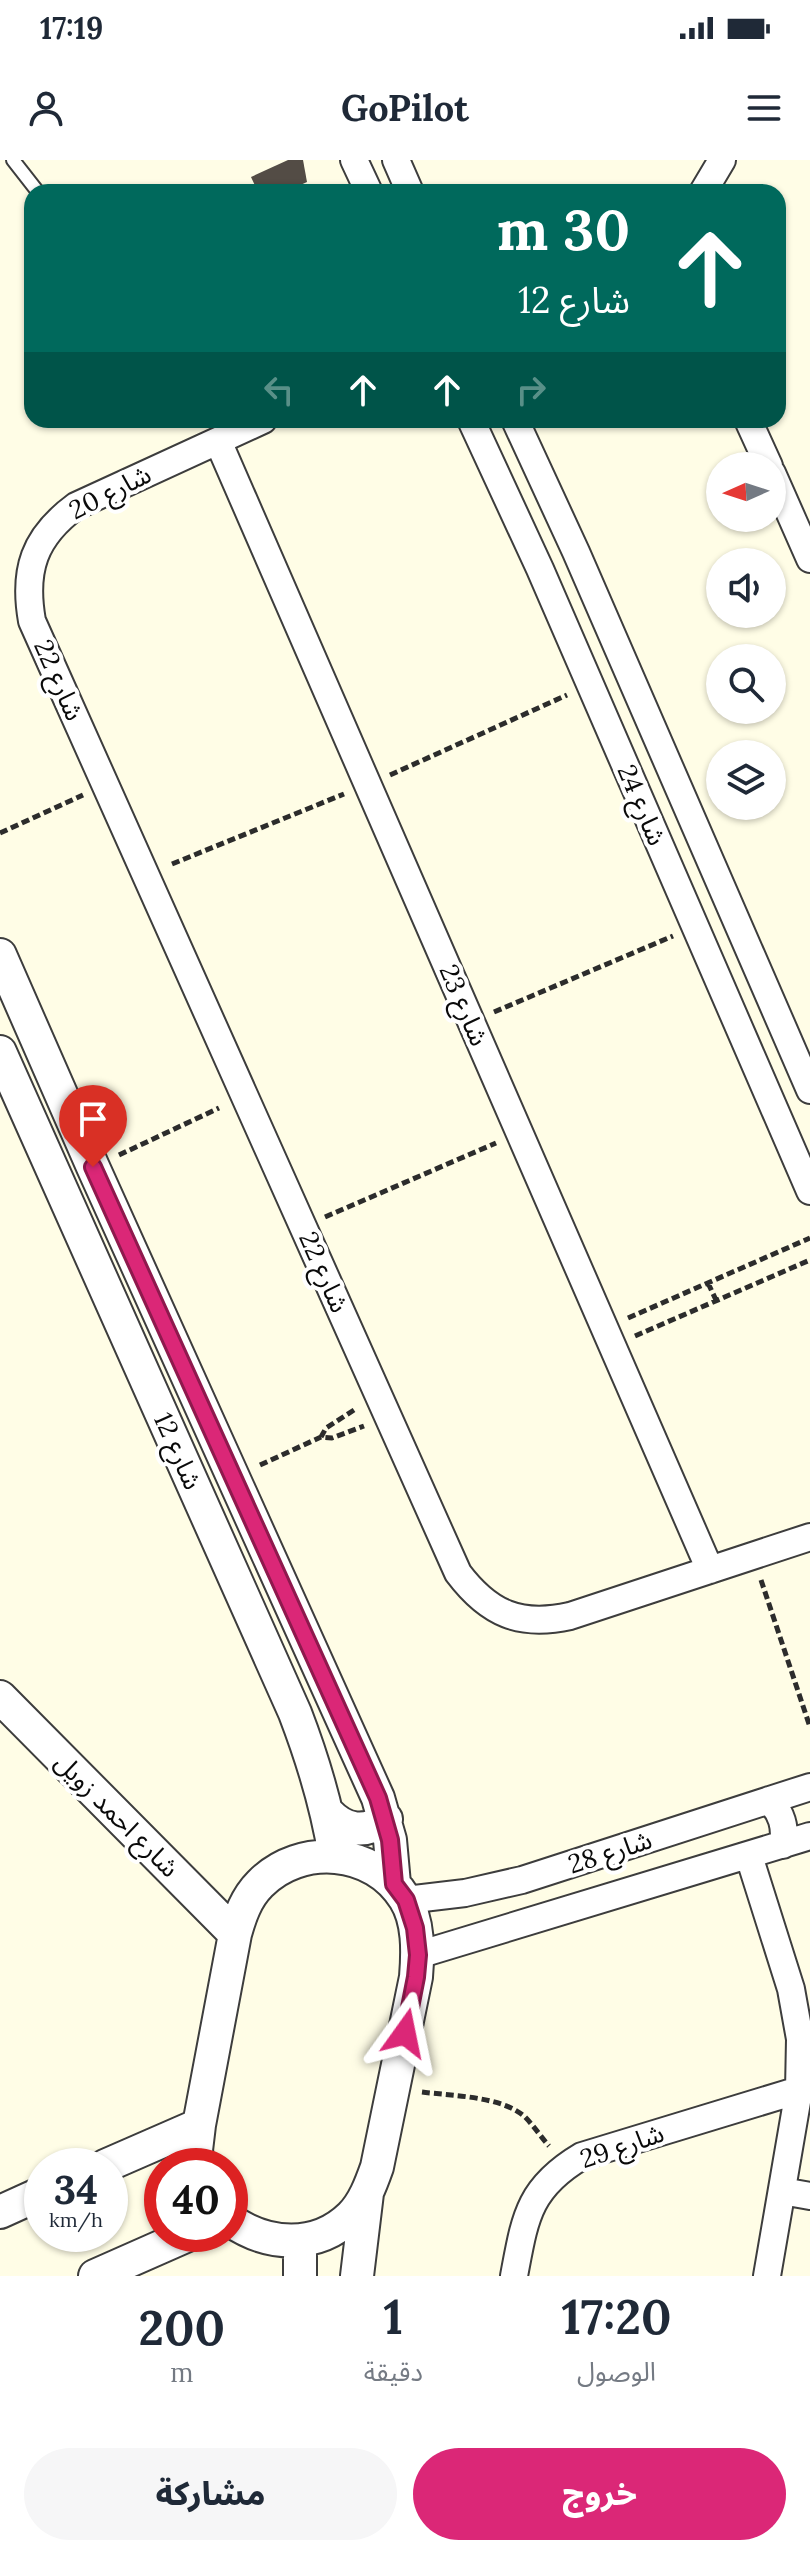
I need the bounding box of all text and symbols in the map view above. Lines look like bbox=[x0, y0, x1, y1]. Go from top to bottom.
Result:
text: 17:19 bbox=[40, 9, 103, 47]
text: GoPilot bbox=[341, 85, 469, 131]
icon: person bbox=[24, 86, 68, 130]
icon: menu bbox=[742, 86, 786, 130]
text: 30 m bbox=[497, 194, 630, 265]
icon: ahead bbox=[658, 216, 762, 320]
text: شارع 12 bbox=[518, 277, 630, 323]
icon: left bbox=[257, 368, 301, 412]
icon: ahead bbox=[341, 368, 385, 412]
icon: ahead bbox=[425, 368, 469, 412]
icon: right bbox=[509, 368, 553, 412]
north arrow bbox=[706, 452, 786, 532]
map controls bbox=[706, 452, 786, 820]
street label: شارع 20 bbox=[63, 457, 158, 529]
button: sound bbox=[706, 548, 786, 628]
street label: شارع 22 bbox=[24, 634, 92, 727]
button: search bbox=[706, 644, 786, 724]
button: layers bbox=[706, 740, 786, 820]
street label: شارع 24 bbox=[608, 759, 674, 852]
street label: شارع 23 bbox=[430, 959, 496, 1052]
pin bbox=[59, 1085, 127, 1167]
icon: arrive bbox=[71, 1097, 115, 1141]
street label: شارع 22 bbox=[289, 1226, 357, 1319]
street label: شارع 12 bbox=[144, 1407, 210, 1496]
street label: شارع احمد زويل bbox=[46, 1745, 187, 1886]
street label: شارع 28 bbox=[564, 1823, 657, 1883]
position arrow bbox=[363, 1991, 447, 2075]
street label: شارع 29 bbox=[576, 2116, 669, 2178]
speed limit sign: 40 bbox=[144, 2148, 248, 2252]
text: 34 bbox=[54, 2164, 98, 2215]
text: km/h bbox=[49, 2207, 103, 2232]
text: 1 bbox=[384, 2286, 403, 2347]
text: 17:20 bbox=[561, 2286, 672, 2347]
text: 200 bbox=[139, 2297, 225, 2358]
text: دقيقة bbox=[364, 2355, 423, 2388]
text: الوصول bbox=[577, 2355, 656, 2388]
text: m bbox=[170, 2356, 193, 2389]
button: مشاركة bbox=[24, 2448, 397, 2540]
button: خروج bbox=[413, 2448, 786, 2540]

